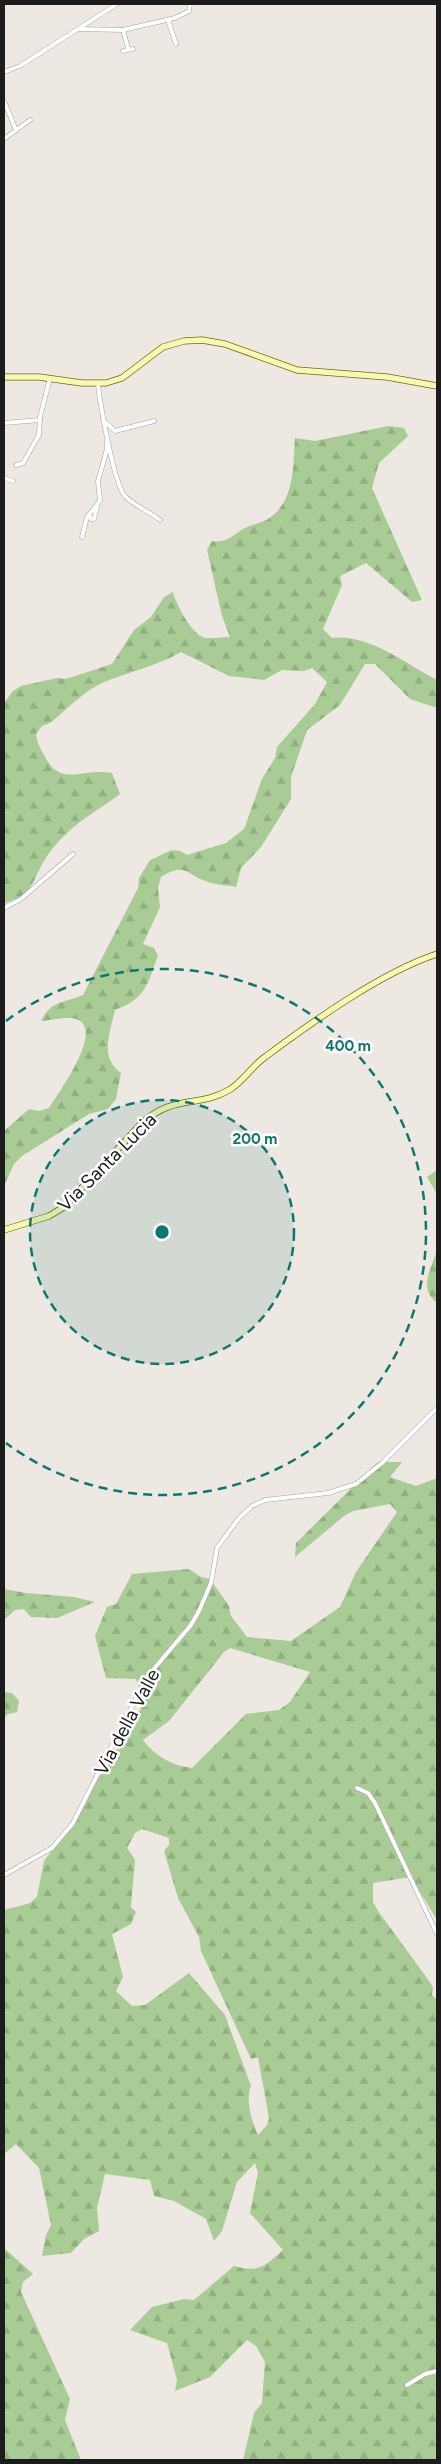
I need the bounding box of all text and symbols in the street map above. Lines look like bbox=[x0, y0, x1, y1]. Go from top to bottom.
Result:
text: 400 m bbox=[325, 1037, 371, 1055]
street label: Via Santa Lucia bbox=[53, 1108, 161, 1216]
text: 200 m bbox=[233, 1130, 277, 1148]
centre of rings bbox=[153, 1223, 171, 1241]
street label: Via della Valle bbox=[89, 1665, 165, 1779]

